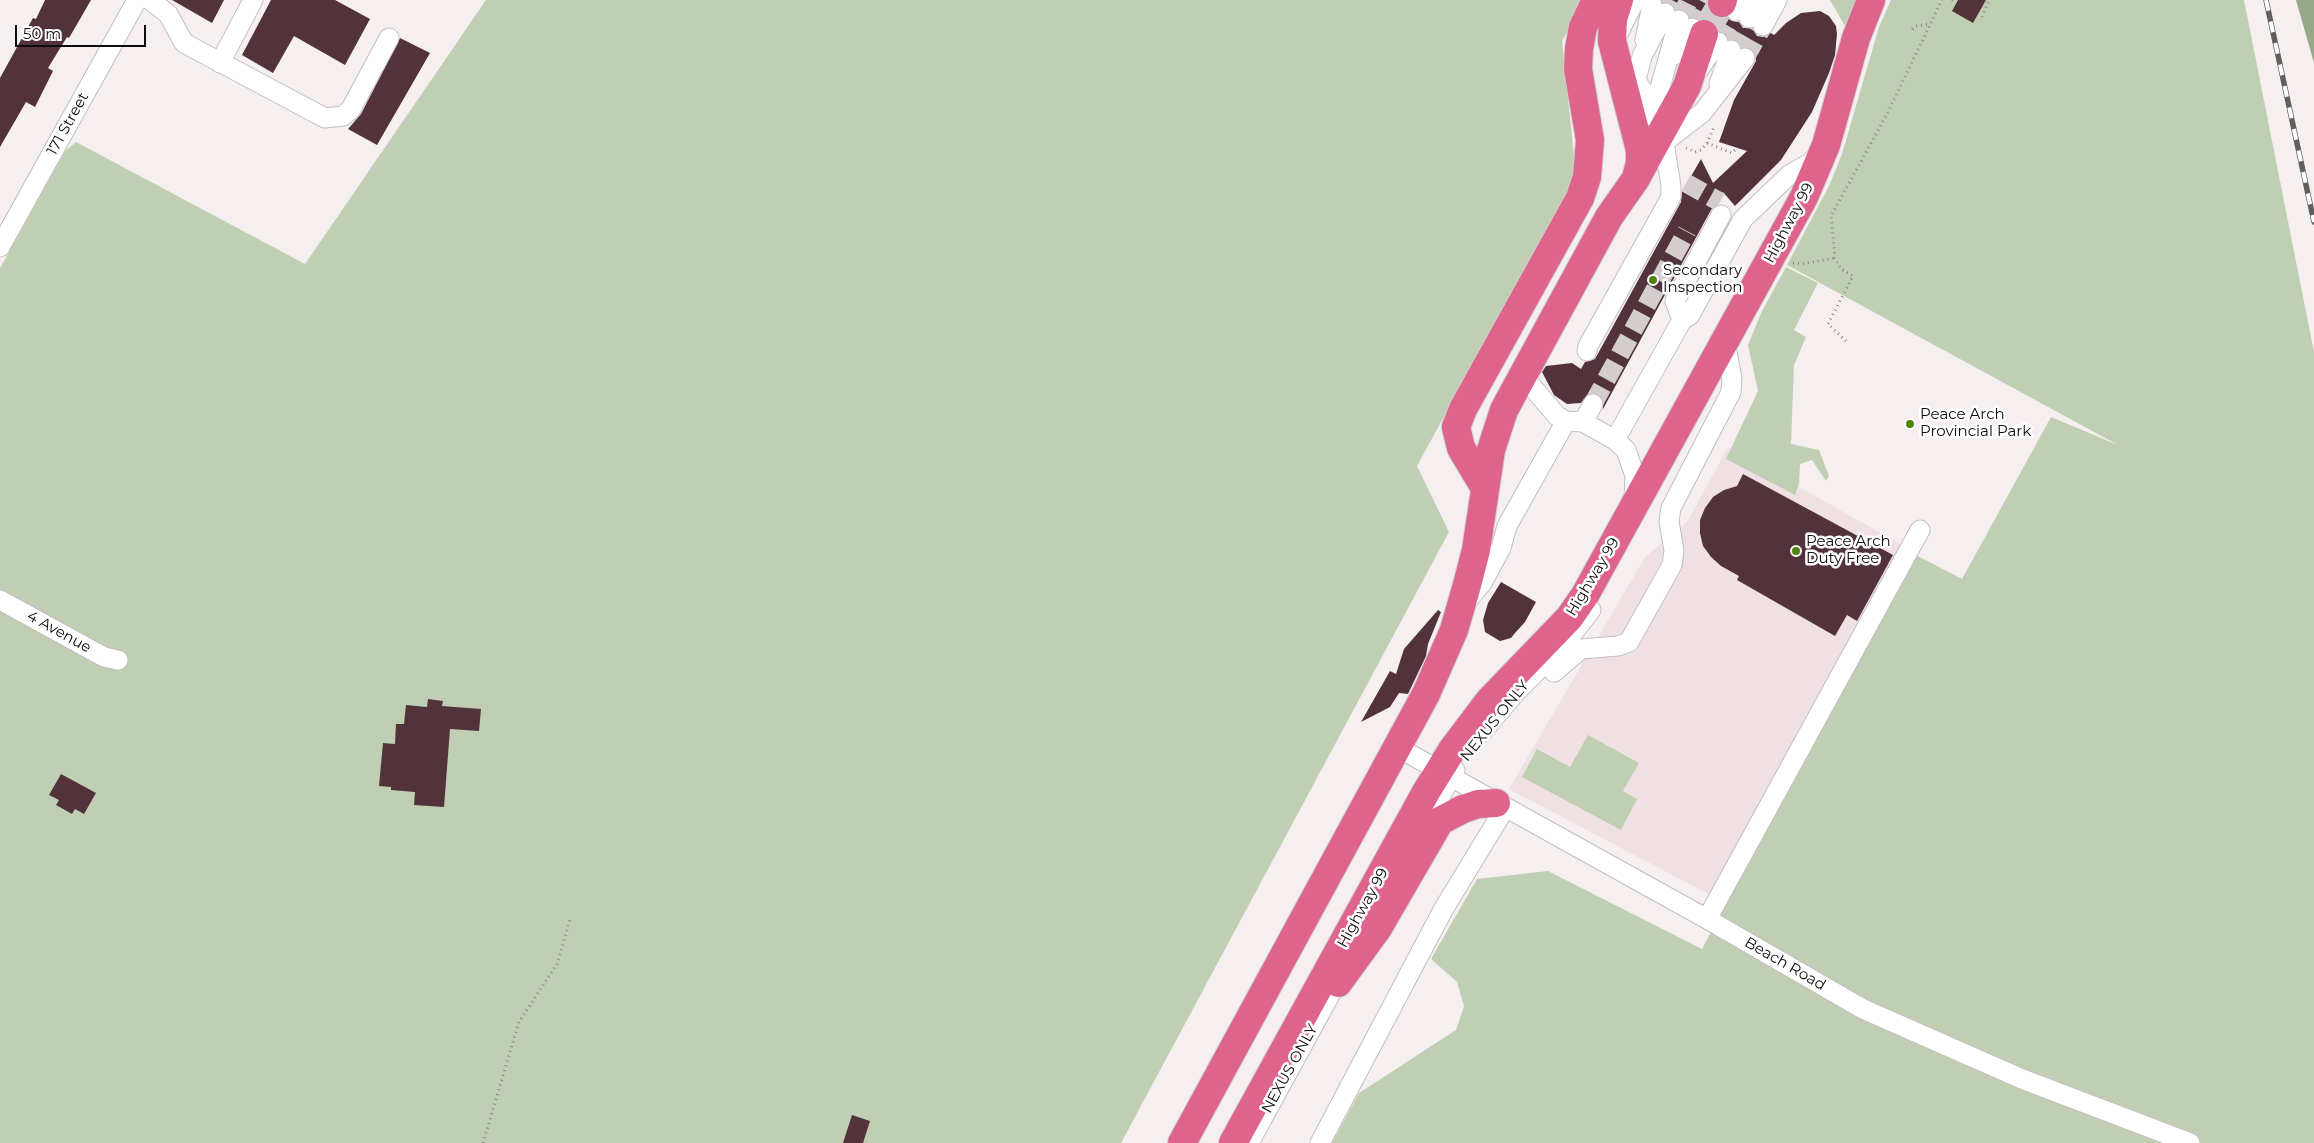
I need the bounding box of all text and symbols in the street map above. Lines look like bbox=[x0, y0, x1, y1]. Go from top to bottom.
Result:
scale bar bbox=[18, 15, 149, 47]
text: 50 m bbox=[23, 24, 61, 43]
street label: 171 Street bbox=[43, 89, 93, 159]
street label: Highway 99 bbox=[1760, 180, 1818, 266]
place label: Secondary Inspection bbox=[1663, 262, 1742, 297]
marker: Secondary Inspection bbox=[1647, 274, 1659, 286]
place label: Peace Arch Provincial Park bbox=[1920, 406, 2031, 441]
marker: Peace Arch Provincial Park bbox=[1904, 418, 1916, 430]
place label: Peace Arch Duty Free bbox=[1806, 533, 1891, 568]
street label: Highway 99 bbox=[1563, 535, 1623, 619]
marker: Peace Arch Duty Free bbox=[1790, 545, 1802, 557]
street label: 4 Avenue bbox=[24, 607, 94, 657]
street label: NEXUS ONLY bbox=[1457, 677, 1533, 765]
street label: Highway 99 bbox=[1334, 865, 1392, 951]
street label: Beach Road bbox=[1741, 934, 1829, 994]
street label: NEXUS ONLY bbox=[1258, 1021, 1322, 1117]

